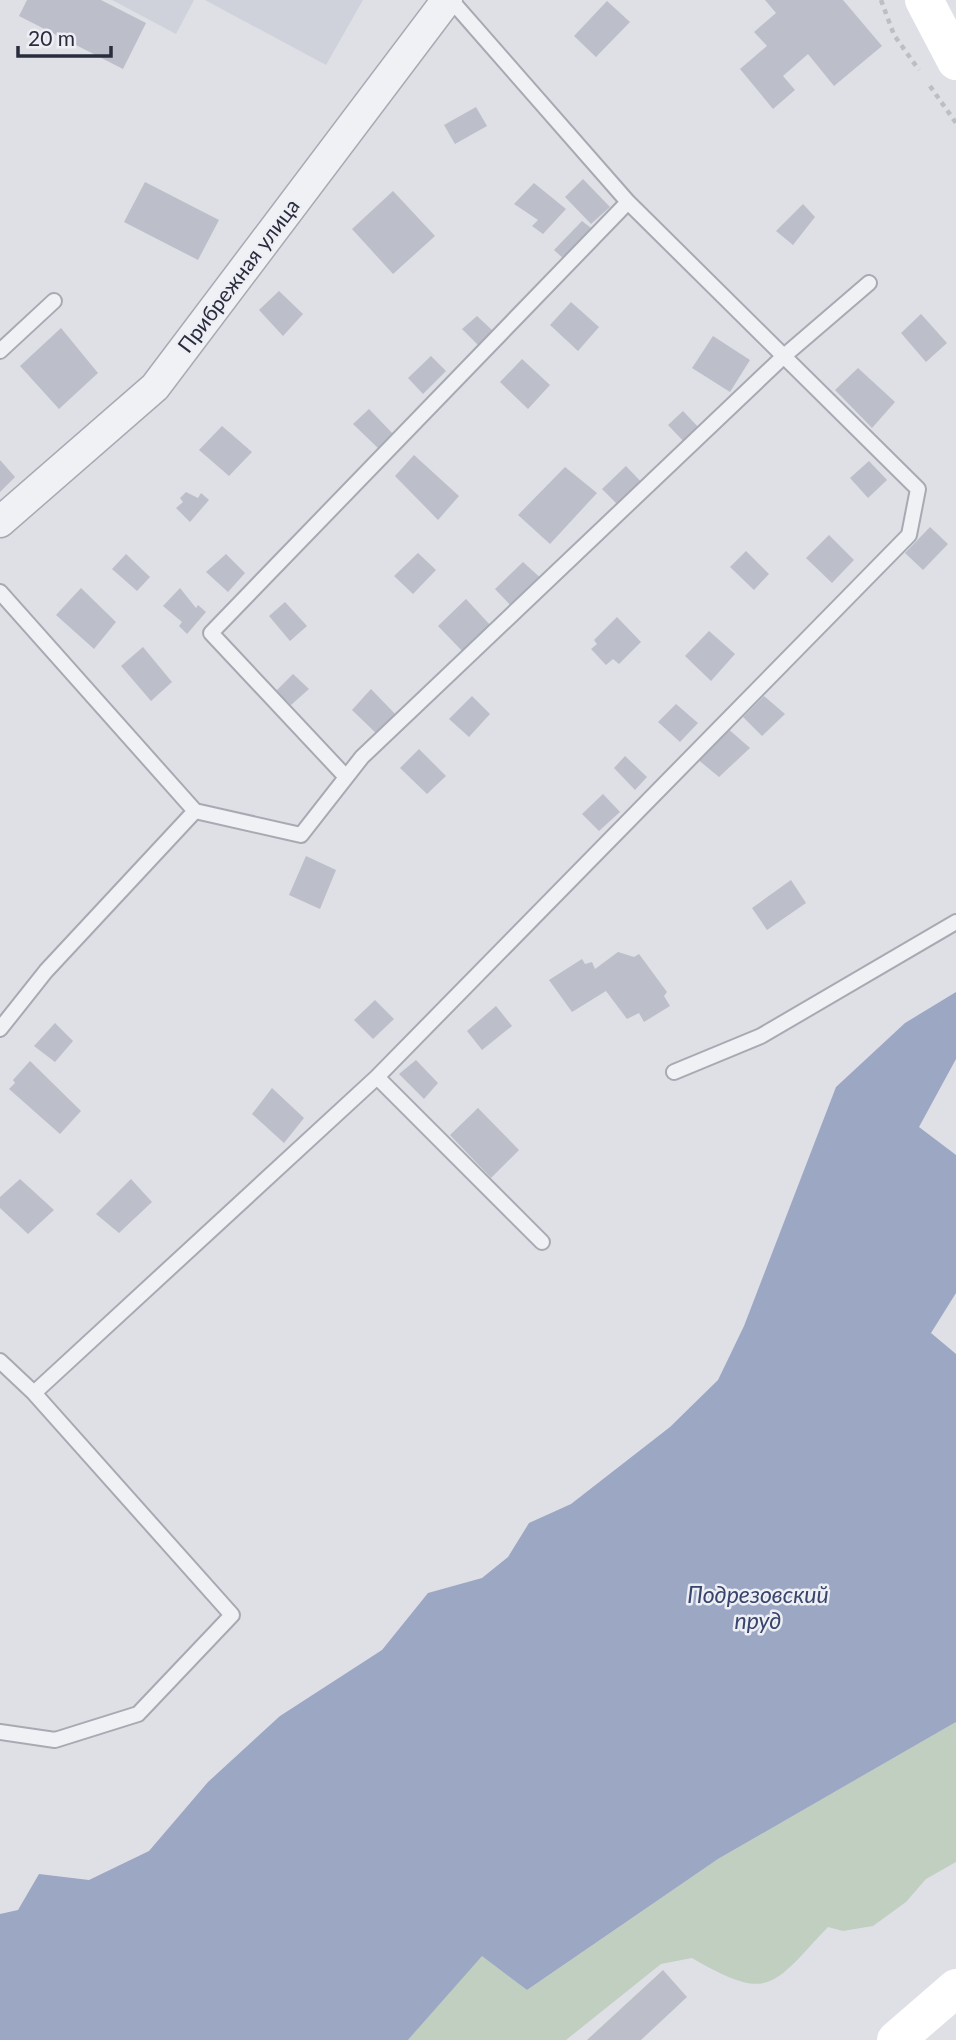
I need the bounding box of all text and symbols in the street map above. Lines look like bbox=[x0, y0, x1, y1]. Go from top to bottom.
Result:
scale bar bbox=[18, 14, 110, 58]
text: 20 m bbox=[28, 25, 75, 50]
street label: Прибрежная улица bbox=[172, 193, 304, 357]
water label: Подрезовский пруд bbox=[687, 1580, 829, 1634]

